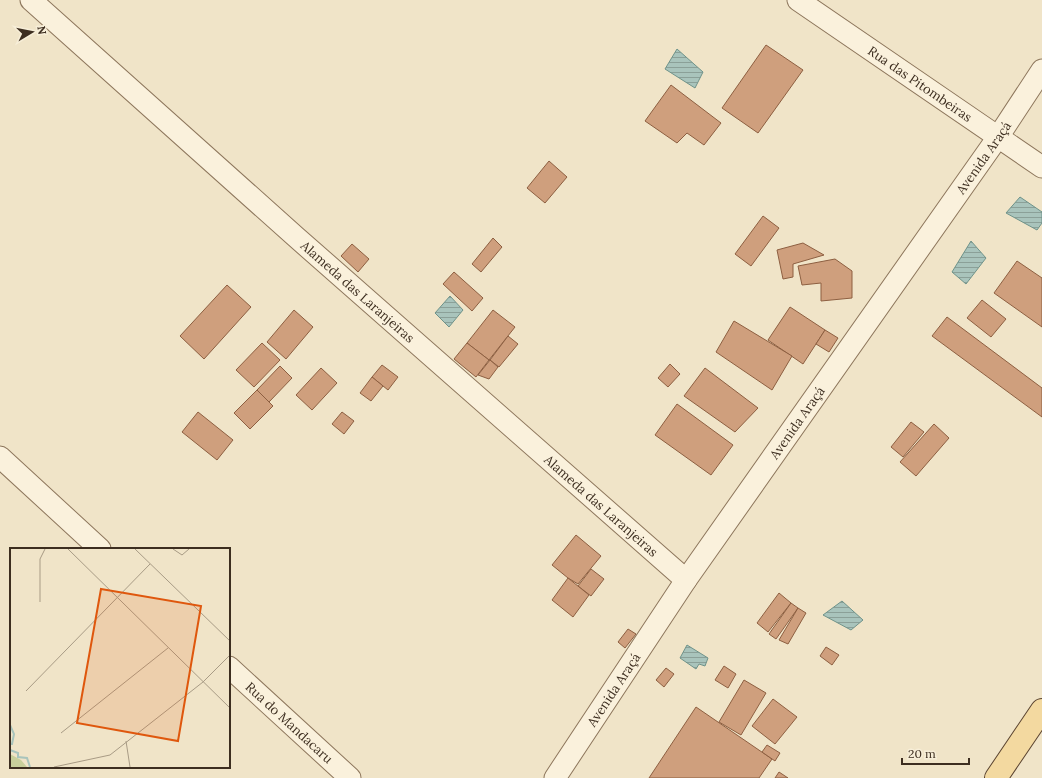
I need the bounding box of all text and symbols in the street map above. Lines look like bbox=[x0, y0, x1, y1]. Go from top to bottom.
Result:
north arrow bbox=[12, 12, 52, 52]
text: N bbox=[34, 25, 50, 36]
street label: Rua das Pitombeiras bbox=[865, 42, 976, 125]
street label: Avenida Araçá bbox=[951, 118, 1015, 198]
street label: Alameda das Laranjeiras bbox=[297, 236, 418, 346]
street label: Avenida Araçá bbox=[765, 383, 828, 463]
street label: Alameda das Laranjeiras bbox=[540, 450, 662, 560]
inset map bbox=[10, 548, 230, 768]
street label: Avenida Araçá bbox=[582, 649, 644, 731]
street label: Rua do Mandacaru bbox=[242, 678, 337, 767]
scale bar bbox=[902, 740, 969, 766]
text: 20 m bbox=[908, 746, 936, 761]

